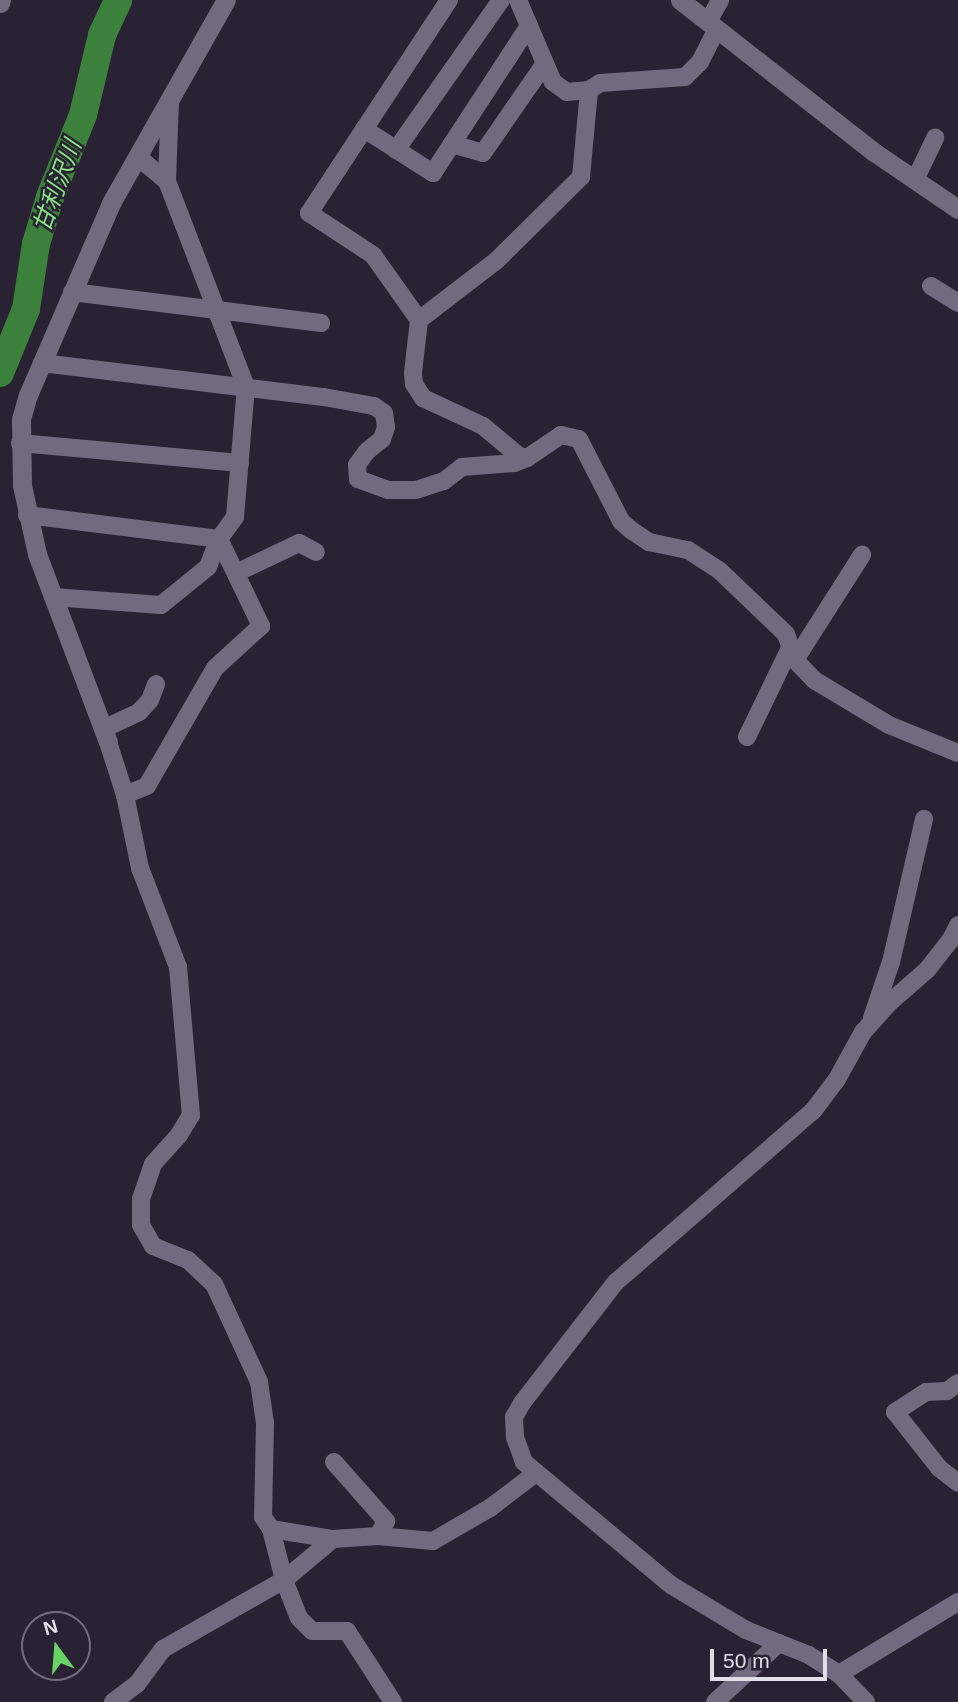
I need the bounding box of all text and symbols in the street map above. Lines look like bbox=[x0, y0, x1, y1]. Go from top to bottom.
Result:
water label: 甘利沢川 bbox=[27, 136, 87, 236]
north arrow bbox=[21, 1611, 91, 1681]
text: N bbox=[41, 1615, 60, 1639]
scale bar bbox=[713, 1636, 830, 1680]
text: 50 m bbox=[723, 1649, 770, 1672]

